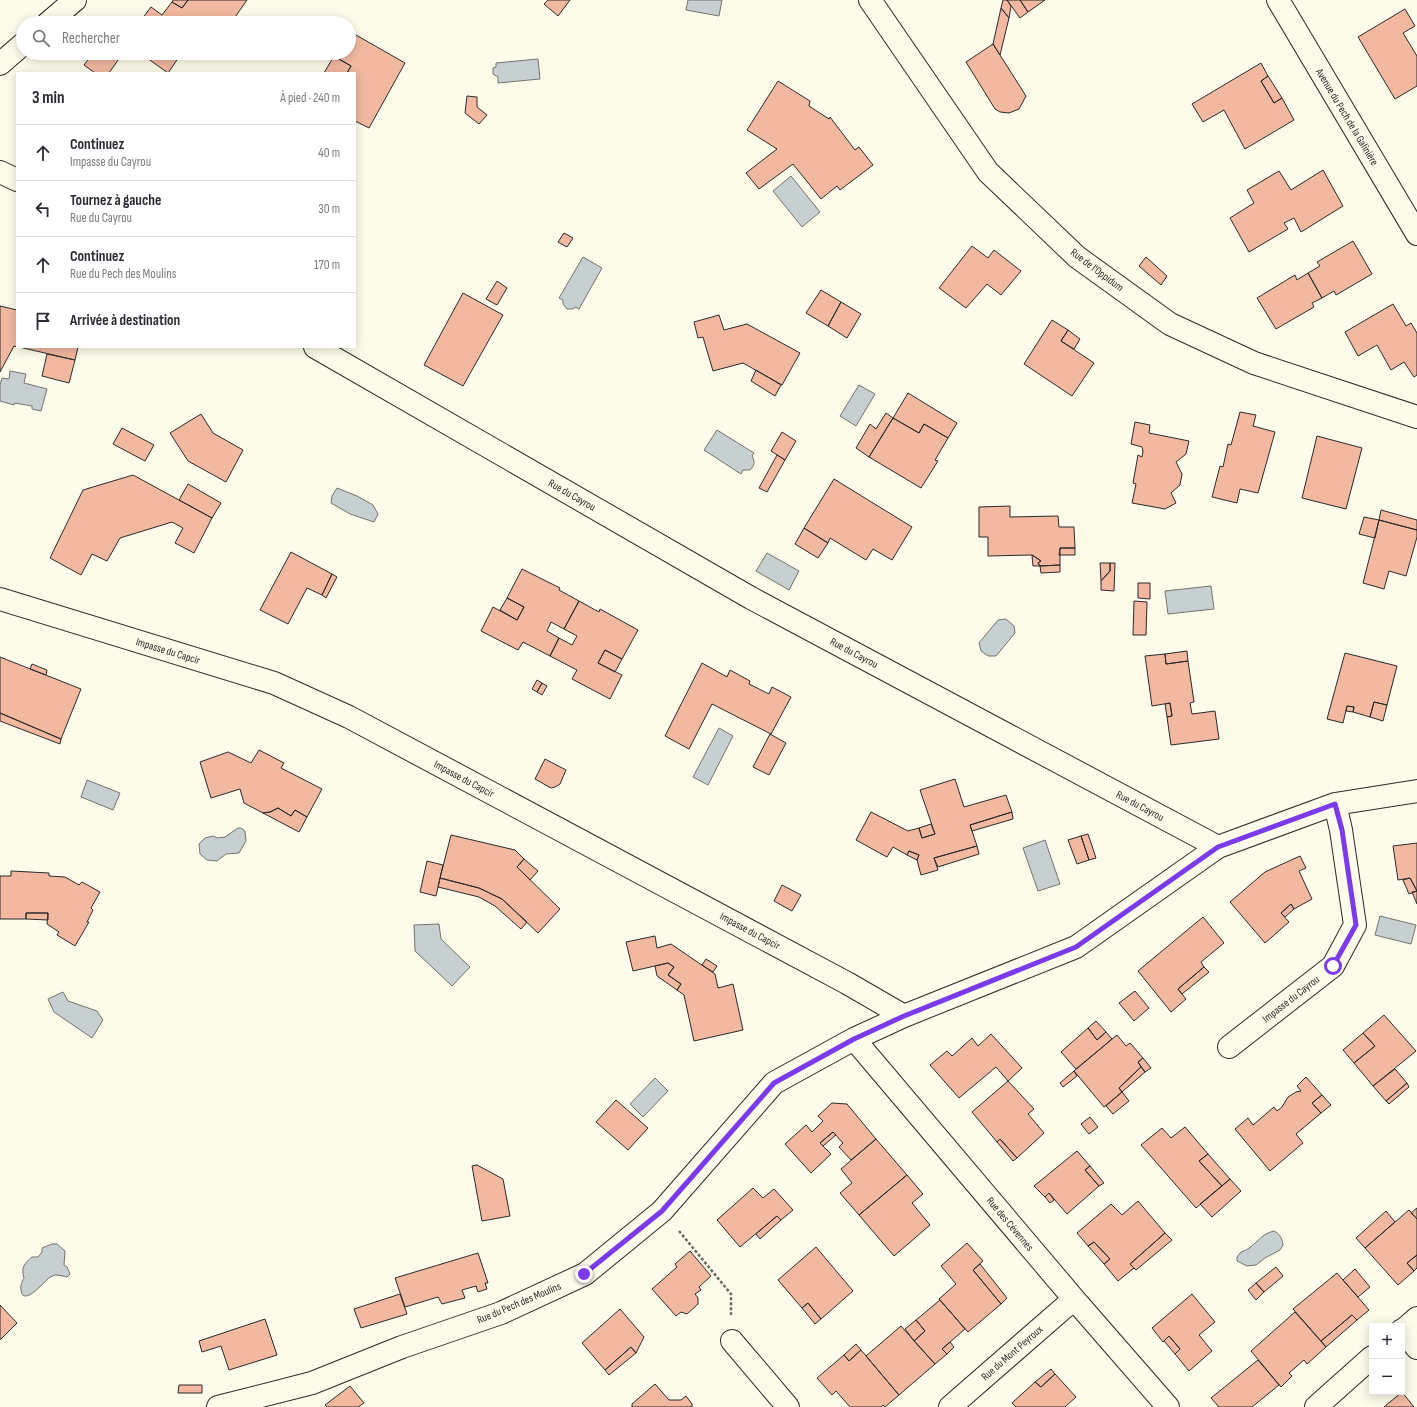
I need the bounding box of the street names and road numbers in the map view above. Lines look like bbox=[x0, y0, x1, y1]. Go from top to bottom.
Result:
street label: Avenue du Pech de la Galinière bbox=[1312, 65, 1381, 168]
street label: Rue de l'Oppidum bbox=[1068, 246, 1126, 294]
street label: Rue du Cayrou bbox=[546, 476, 598, 514]
street label: Impasse du Capcir bbox=[134, 635, 202, 667]
street label: Rue du Cayrou bbox=[828, 635, 881, 671]
street label: Impasse du Capcir bbox=[432, 758, 496, 800]
street label: Rue du Cayrou bbox=[1114, 788, 1167, 824]
street label: Impasse du Capcir bbox=[718, 910, 782, 952]
street label: Impasse du Cayrou bbox=[1260, 973, 1322, 1025]
street label: Rue des Cévennes bbox=[984, 1194, 1036, 1254]
street label: Rue du Pech des Moulins bbox=[475, 1279, 563, 1327]
street label: Rue du Mont Peyroux bbox=[979, 1323, 1045, 1383]

